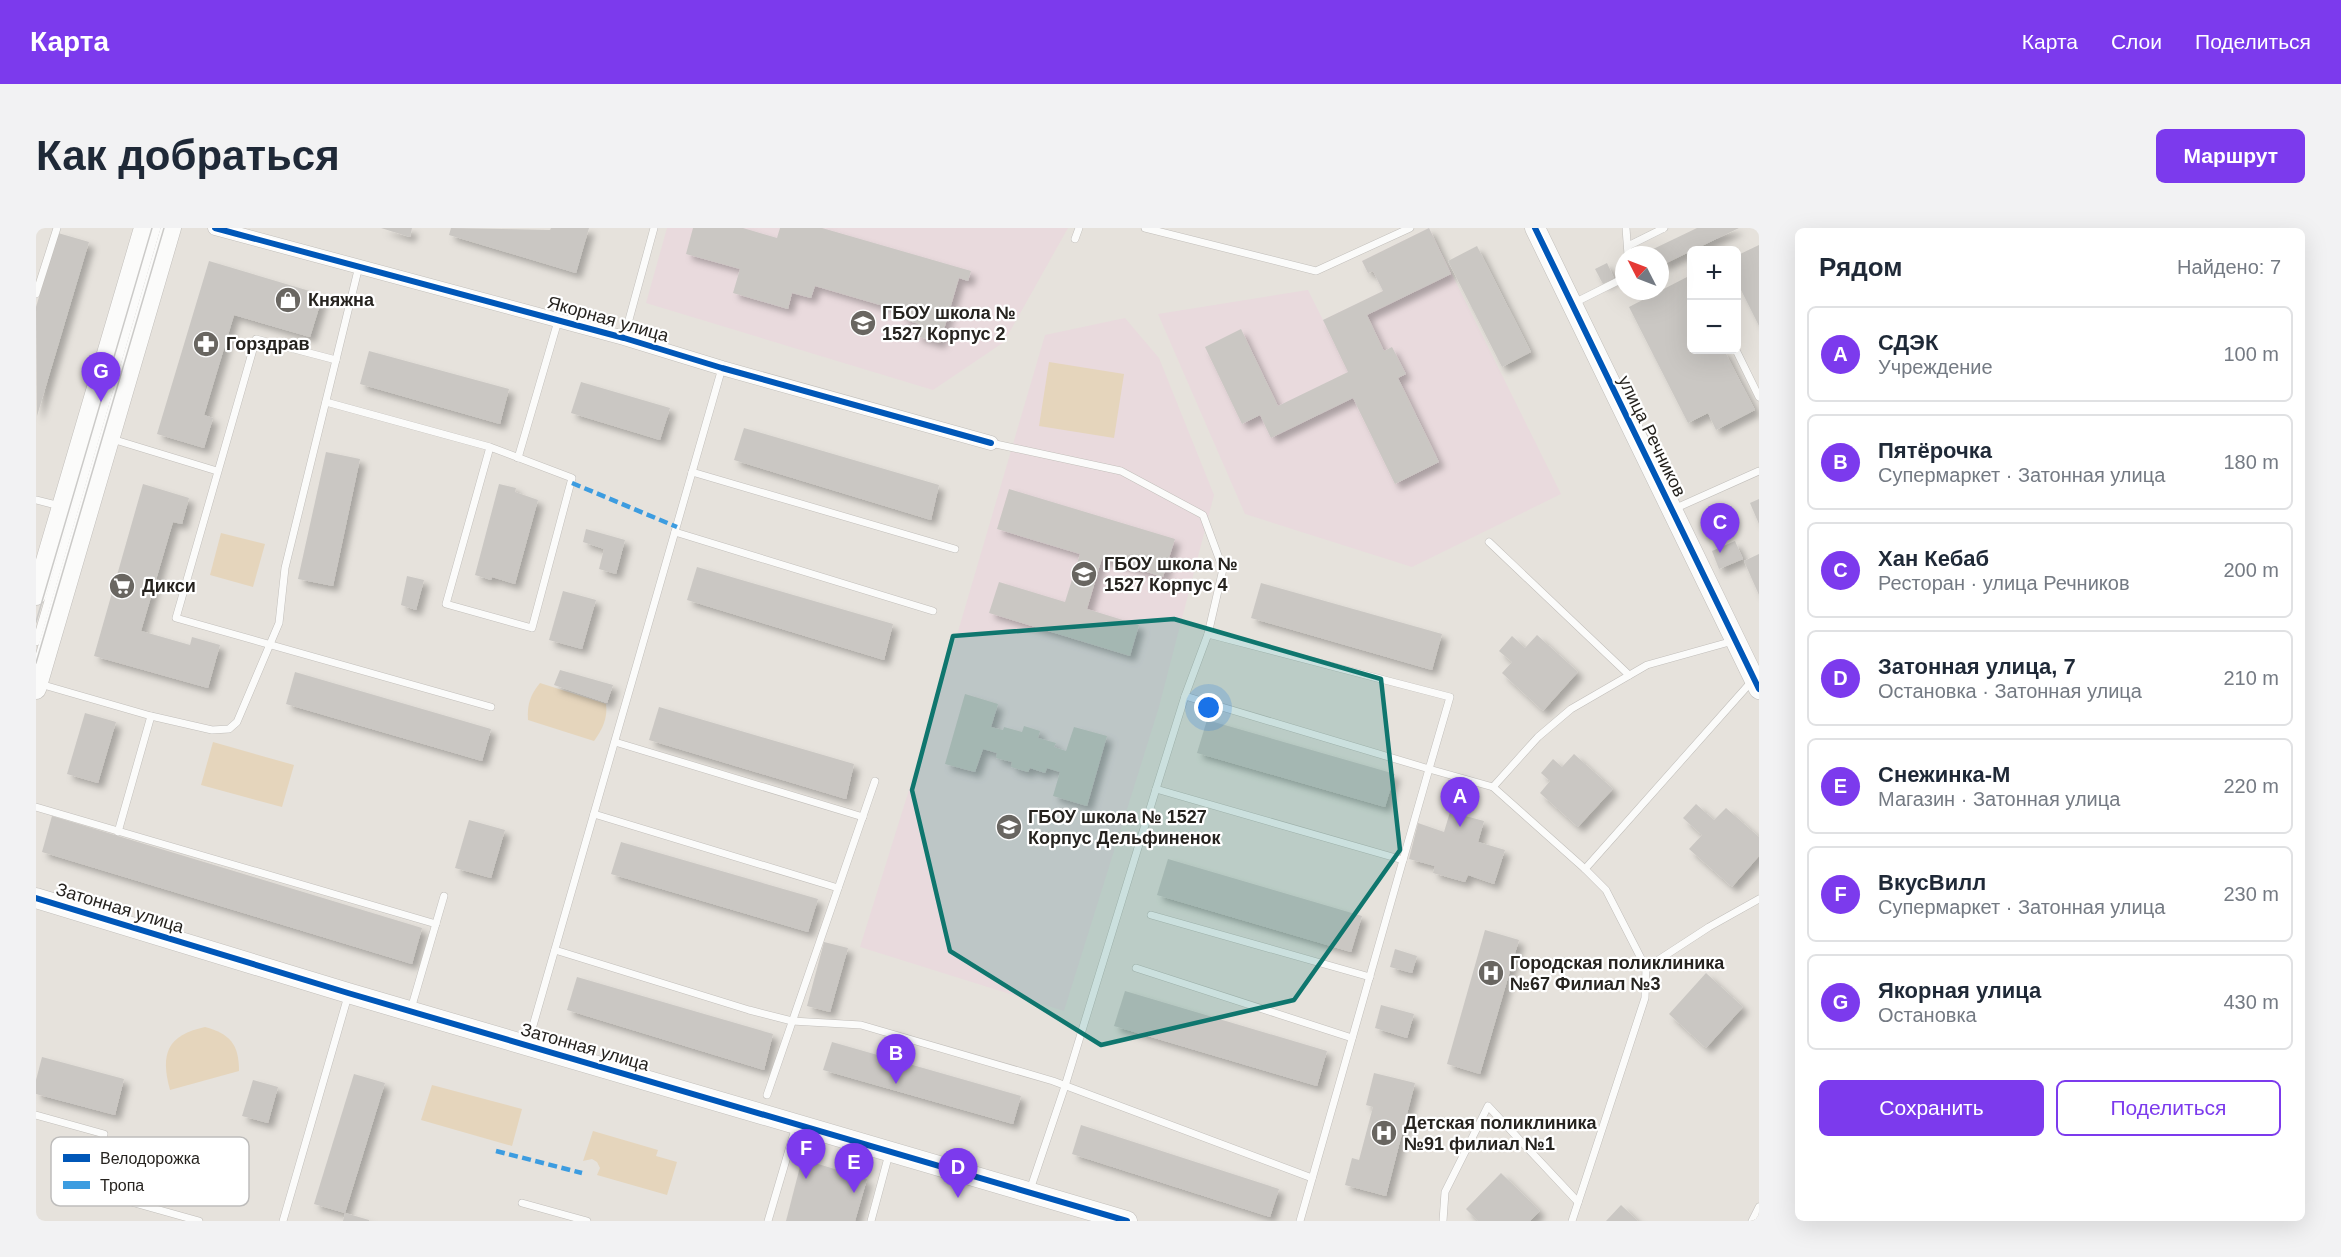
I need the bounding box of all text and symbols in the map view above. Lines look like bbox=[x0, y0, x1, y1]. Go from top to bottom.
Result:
text: Карта bbox=[30, 26, 109, 57]
text: Карта bbox=[2022, 30, 2078, 53]
text: Слои bbox=[2111, 30, 2162, 53]
text: Поделиться bbox=[2195, 30, 2311, 53]
button: Маршрут bbox=[2156, 129, 2305, 183]
text: Как добраться bbox=[36, 132, 340, 179]
north arrow bbox=[1615, 246, 1669, 300]
map controls bbox=[1687, 246, 1741, 354]
button: + bbox=[1687, 246, 1741, 300]
text: Рядом bbox=[1819, 252, 1902, 282]
text: Найдено: 7 bbox=[2177, 256, 2281, 278]
shop icon: Княжна bbox=[273, 285, 303, 315]
place label: Княжна bbox=[308, 290, 375, 310]
street label: Якорная улица bbox=[545, 292, 672, 346]
button: − bbox=[1687, 300, 1741, 354]
place label: ГБОУ школа № 1527 Корпус 2 bbox=[882, 303, 1016, 344]
school or university icon: ГБОУ школа № 1527 Корпус 2 bbox=[848, 308, 878, 338]
pharmacy icon: Горздрав bbox=[191, 329, 221, 359]
text: СДЭК bbox=[1878, 330, 1938, 355]
place label: Горздрав bbox=[226, 334, 310, 354]
text: A bbox=[1833, 343, 1848, 365]
text: 100 m bbox=[2223, 343, 2279, 365]
pin: G bbox=[82, 352, 120, 402]
text: Учреждение bbox=[1878, 356, 1993, 378]
street label: улица Речников bbox=[1614, 372, 1690, 500]
text: Пятёрочка bbox=[1878, 438, 1992, 463]
text: B bbox=[1833, 451, 1848, 473]
text: 180 m bbox=[2223, 451, 2279, 473]
text: Супермаркет · Затонная улица bbox=[1878, 464, 2165, 486]
pin: C bbox=[1700, 504, 1740, 553]
text: Хан Кебаб bbox=[1878, 546, 1989, 571]
place label: ГБОУ школа № 1527 Корпус 4 bbox=[1104, 554, 1238, 595]
school or university icon: ГБОУ школа № 1527 Корпус 4 bbox=[1069, 559, 1099, 589]
text: C bbox=[1833, 559, 1848, 581]
text: 200 m bbox=[2223, 559, 2279, 581]
supermarket icon: Дикси bbox=[107, 571, 137, 601]
text: Ресторан · улица Речников bbox=[1878, 572, 2130, 594]
place label: Дикси bbox=[142, 576, 196, 596]
text: Затонная улица, 7 bbox=[1878, 654, 2076, 679]
text: D bbox=[1833, 667, 1848, 689]
text: 210 m bbox=[2223, 667, 2279, 689]
text: Остановка · Затонная улица bbox=[1878, 680, 2142, 702]
your location bbox=[1194, 693, 1223, 722]
text: Снежинка-М bbox=[1878, 762, 2010, 787]
text: E bbox=[1834, 775, 1847, 797]
text: 220 m bbox=[2223, 775, 2279, 797]
pin: A bbox=[1440, 778, 1480, 827]
text: Магазин · Затонная улица bbox=[1878, 788, 2120, 810]
place label: ГБОУ школа № 1527 Корпус Дельфиненок bbox=[1028, 807, 1222, 848]
school or university icon: ГБОУ школа № 1527 Корпус Дельфиненок bbox=[994, 812, 1024, 842]
text: ВкусВилл bbox=[1878, 870, 1986, 895]
street label: Затонная улица bbox=[54, 879, 187, 937]
text: F bbox=[1834, 883, 1847, 905]
text: 230 m bbox=[2223, 883, 2279, 905]
text: Супермаркет · Затонная улица bbox=[1878, 896, 2165, 918]
place label: Городская поликлиника №67 Филиал №3 bbox=[1510, 953, 1725, 994]
hospital icon: Городская поликлиника №67 Филиал №3 bbox=[1476, 958, 1506, 988]
text: Якорная улица bbox=[1878, 978, 2041, 1003]
text: G bbox=[1833, 991, 1848, 1013]
text: 430 m bbox=[2223, 991, 2279, 1013]
text: Остановка bbox=[1878, 1004, 1977, 1026]
street label: Затонная улица bbox=[518, 1019, 652, 1075]
pin: B bbox=[876, 1034, 916, 1084]
button: Сохранить bbox=[1819, 1080, 2044, 1136]
button: Поделиться bbox=[2056, 1080, 2281, 1136]
place label: Детская поликлиника №91 филиал №1 bbox=[1404, 1113, 1598, 1154]
hospital icon: Детская поликлиника №91 филиал №1 bbox=[1369, 1118, 1399, 1148]
pin: F bbox=[786, 1130, 826, 1179]
legend bbox=[51, 1137, 249, 1206]
pin: E bbox=[834, 1144, 874, 1193]
pin: D bbox=[938, 1148, 978, 1198]
text: Велодорожка bbox=[100, 1150, 200, 1167]
text: Тропа bbox=[100, 1177, 144, 1194]

